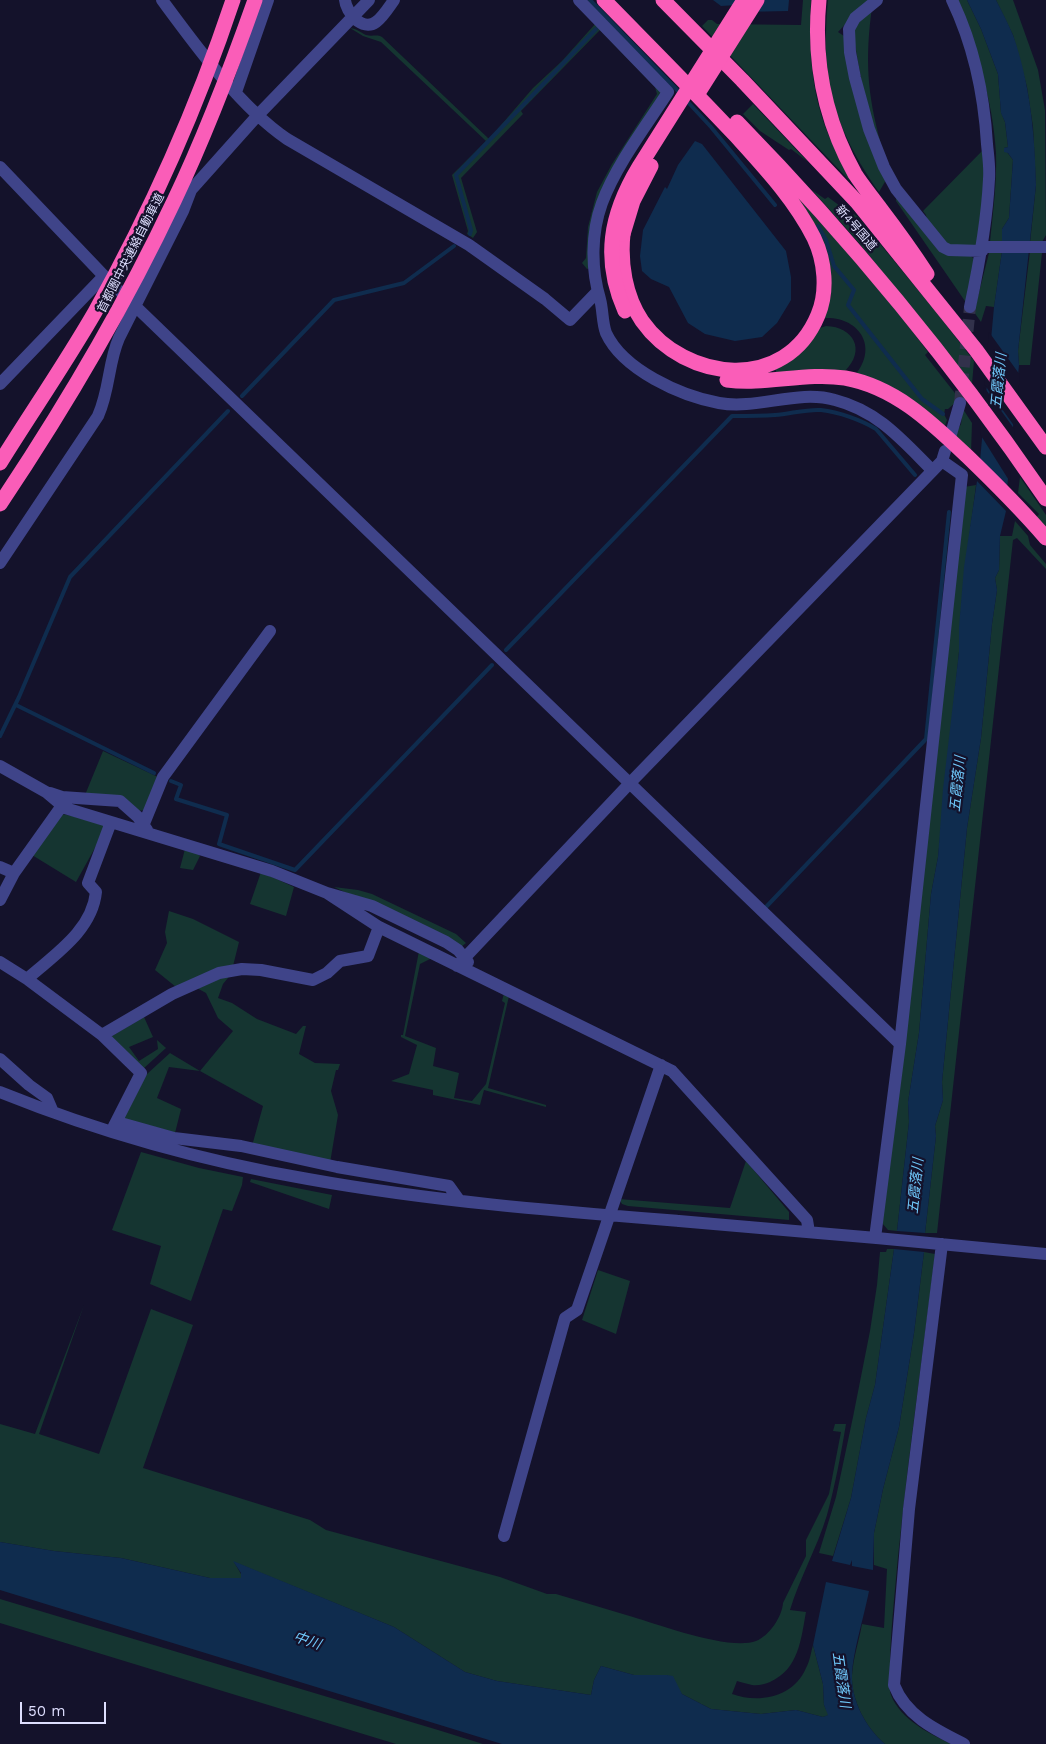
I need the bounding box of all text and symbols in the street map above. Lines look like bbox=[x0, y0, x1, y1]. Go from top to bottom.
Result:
street label: 首都圏中央連絡自動車道 bbox=[95, 191, 167, 315]
street label: 新4号国道 bbox=[832, 202, 880, 254]
water label: 五霞落川 bbox=[988, 352, 1010, 410]
water label: 五霞落川 bbox=[947, 755, 969, 813]
water label: 五霞落川 bbox=[905, 1157, 927, 1215]
water label: 中川 bbox=[291, 1628, 323, 1654]
water label: 五霞落川 bbox=[829, 1651, 853, 1709]
scale bar bbox=[22, 1692, 109, 1724]
text: 50 m bbox=[28, 1702, 65, 1720]

